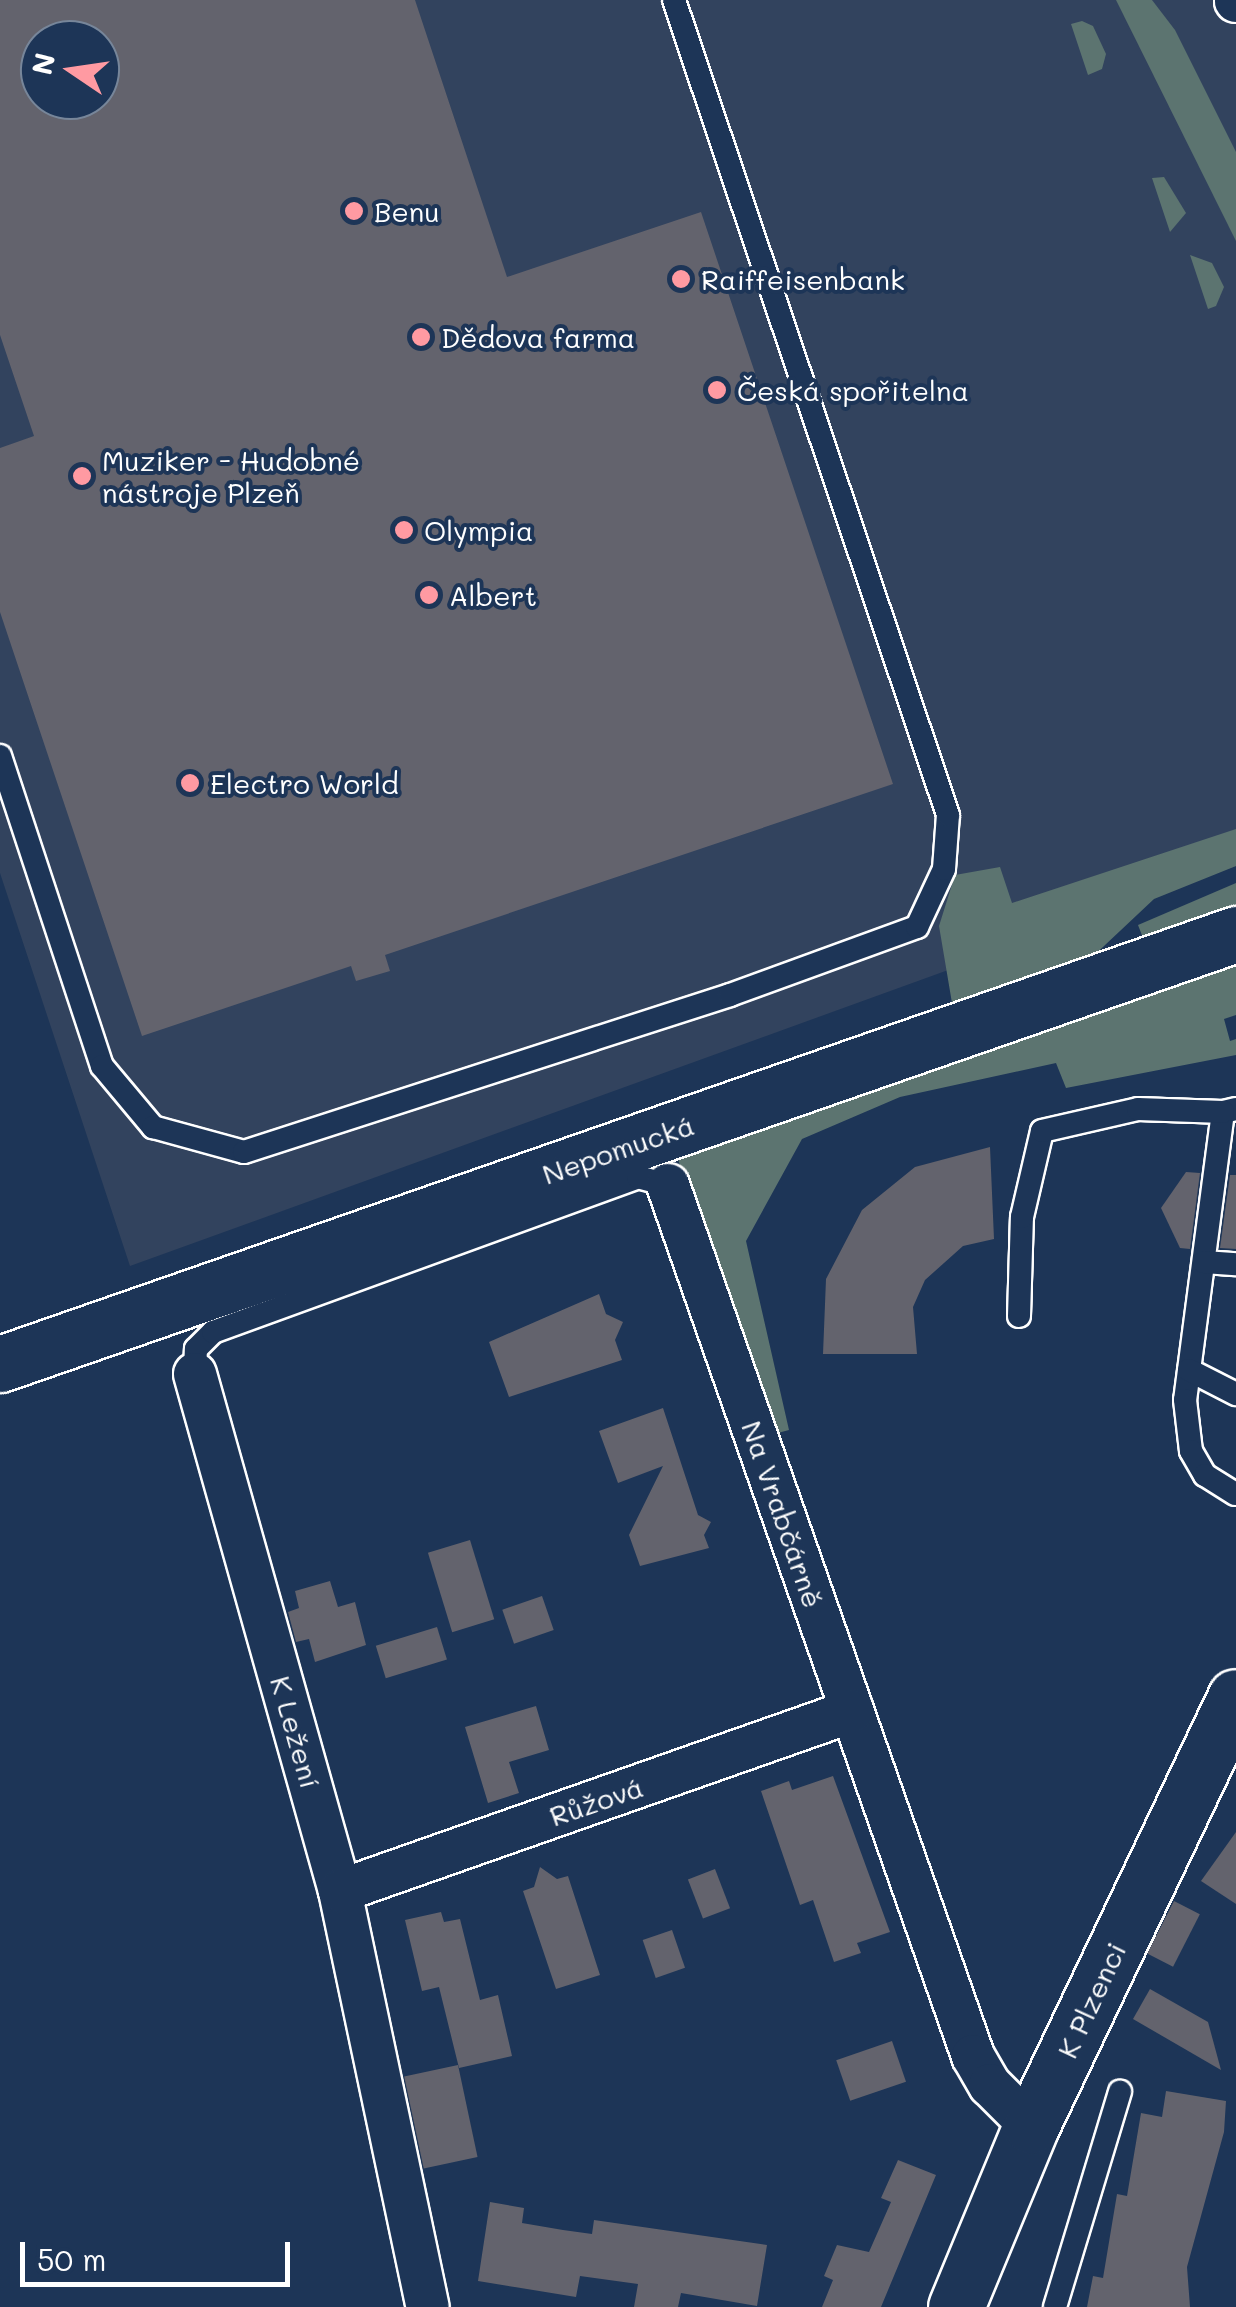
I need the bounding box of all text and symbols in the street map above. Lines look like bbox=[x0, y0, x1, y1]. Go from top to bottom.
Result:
north arrow bbox=[20, 20, 120, 120]
text: N bbox=[23, 49, 63, 78]
place label: Benu bbox=[374, 194, 440, 228]
marker: Benu bbox=[343, 200, 365, 222]
place label: Raiffeisenbank bbox=[701, 262, 905, 296]
marker: Raiffeisenbank bbox=[670, 268, 692, 290]
place label: Dědova farma bbox=[441, 320, 635, 354]
marker: Dědova farma bbox=[410, 326, 432, 348]
place label: Česká spořitelna bbox=[737, 373, 969, 407]
marker: Česká spořitelna bbox=[706, 379, 728, 401]
place label: Muziker - Hudobné nástroje Plzeň bbox=[102, 443, 360, 509]
marker: Muziker - Hudobné nástroje Plzeň bbox=[71, 465, 93, 487]
place label: Olympia bbox=[424, 513, 533, 547]
marker: Olympia bbox=[393, 519, 415, 541]
place label: Albert bbox=[449, 578, 537, 612]
marker: Albert bbox=[418, 584, 440, 606]
place label: Electro World bbox=[210, 766, 399, 800]
marker: Electro World bbox=[179, 772, 201, 794]
street label: Nepomucká bbox=[538, 1107, 698, 1191]
street label: Na Vrabčárně bbox=[735, 1416, 831, 1612]
street label: K Ležení bbox=[264, 1672, 328, 1792]
street label: Růžová bbox=[545, 1769, 647, 1833]
street label: K Plzenci bbox=[1050, 1937, 1132, 2063]
scale bar bbox=[25, 2222, 295, 2284]
text: 50 m bbox=[37, 2239, 107, 2279]

